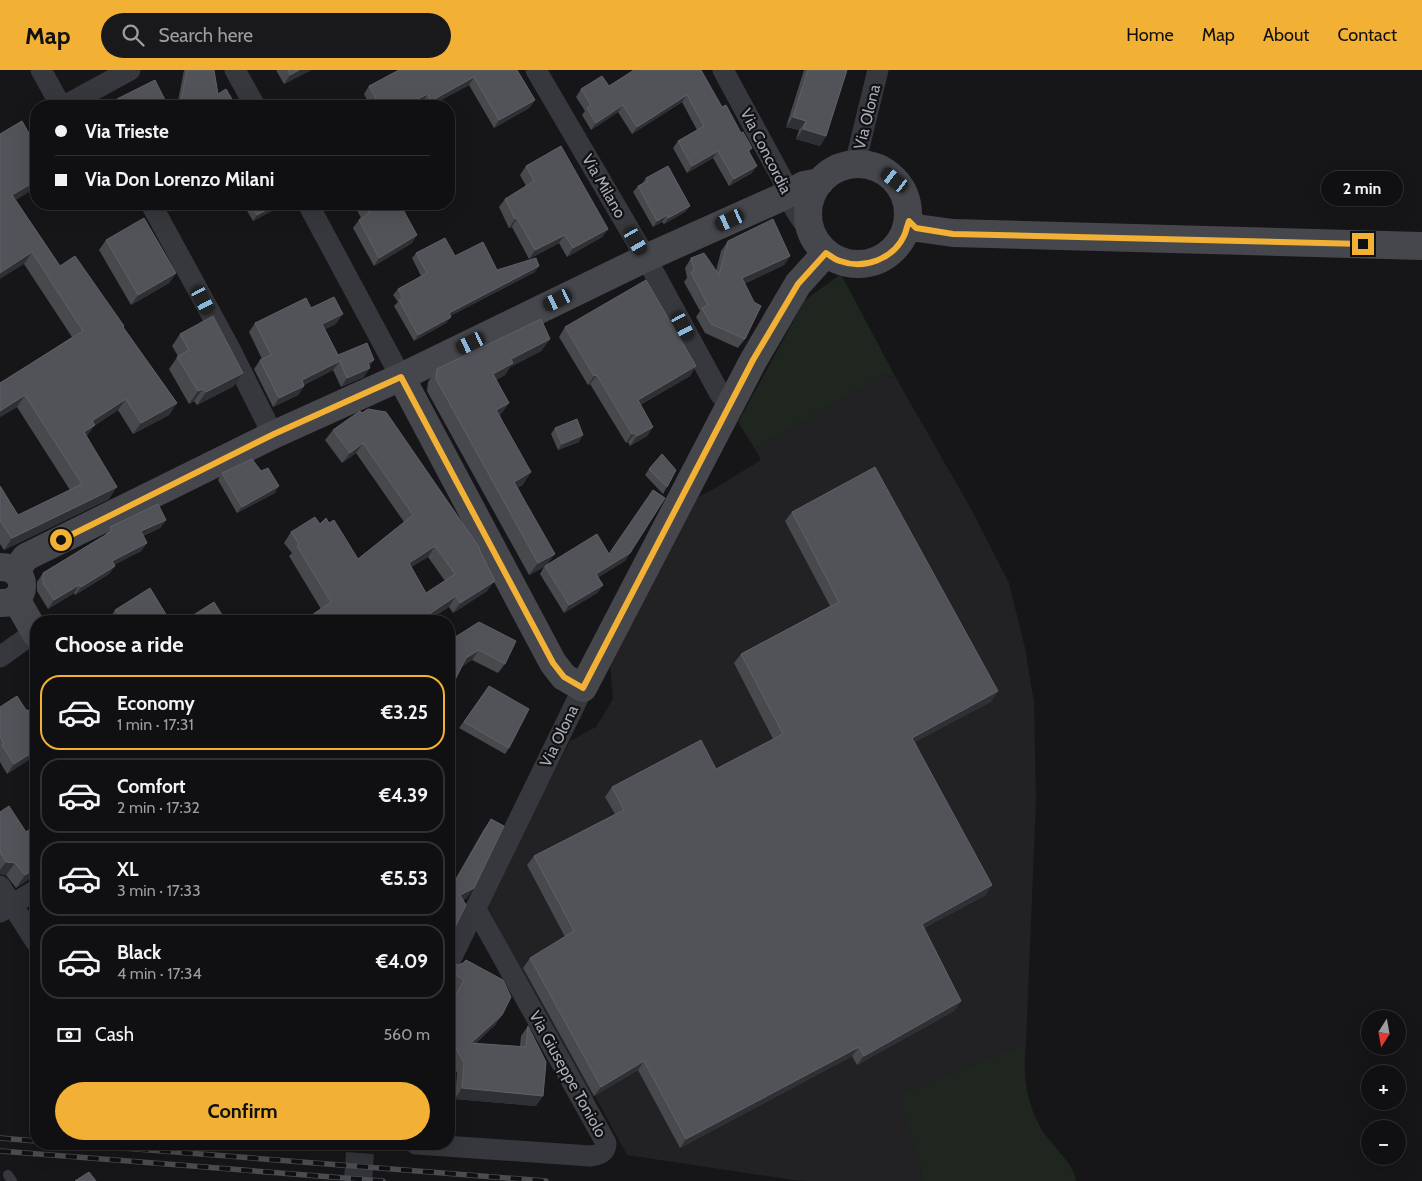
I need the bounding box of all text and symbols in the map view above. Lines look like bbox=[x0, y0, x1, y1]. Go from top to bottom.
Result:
search box bbox=[101, 13, 451, 58]
text: Map bbox=[25, 21, 71, 50]
icon: search bbox=[119, 21, 147, 49]
text: Search here bbox=[159, 24, 253, 47]
text: Home bbox=[1126, 24, 1174, 46]
text: Map bbox=[1202, 24, 1235, 46]
text: About bbox=[1263, 24, 1309, 46]
text: Contact bbox=[1337, 24, 1397, 46]
street label: Via Olona bbox=[850, 82, 884, 152]
street label: Via Concordia bbox=[736, 105, 796, 197]
text: Via Trieste bbox=[85, 120, 169, 143]
street label: Via Milano bbox=[578, 151, 630, 221]
car bbox=[878, 165, 911, 195]
text: Via Don Lorenzo Milani bbox=[85, 168, 274, 191]
callout: 2 min bbox=[1322, 171, 1404, 206]
text: 2 min bbox=[1343, 179, 1381, 198]
car bbox=[713, 207, 746, 233]
car bbox=[622, 224, 649, 258]
route end bbox=[1352, 233, 1374, 255]
car bbox=[189, 283, 216, 317]
car bbox=[541, 287, 574, 313]
car bbox=[669, 309, 696, 343]
car bbox=[454, 330, 487, 356]
route start bbox=[50, 529, 72, 551]
text: Choose a ride bbox=[55, 631, 184, 658]
icon: car bbox=[57, 690, 102, 735]
text: Economy bbox=[117, 692, 195, 715]
text: €3.25 bbox=[381, 701, 428, 724]
street label: Via Olona bbox=[536, 702, 582, 770]
text: 1 min · 17:31 bbox=[117, 715, 194, 734]
icon: car bbox=[57, 773, 102, 818]
text: Comfort bbox=[117, 775, 186, 798]
text: €4.39 bbox=[379, 784, 428, 807]
text: 2 min · 17:32 bbox=[117, 798, 200, 817]
icon: car bbox=[57, 856, 102, 901]
text: XL bbox=[117, 858, 138, 881]
text: €5.53 bbox=[381, 867, 428, 890]
text: 3 min · 17:33 bbox=[117, 881, 201, 900]
icon: car bbox=[57, 939, 102, 984]
text: Black bbox=[117, 941, 161, 964]
text: €4.09 bbox=[376, 950, 428, 973]
text: 4 min · 17:34 bbox=[117, 964, 202, 983]
street label: Via Giuseppe Toniolo bbox=[525, 1007, 611, 1141]
north arrow bbox=[1361, 1010, 1406, 1055]
map controls bbox=[1361, 1010, 1406, 1165]
icon: cash bbox=[55, 1021, 83, 1049]
text: Cash bbox=[95, 1023, 134, 1046]
text: 560 m bbox=[383, 1025, 430, 1044]
button: + bbox=[1361, 1065, 1406, 1110]
button: Confirm bbox=[55, 1082, 430, 1140]
button: − bbox=[1361, 1120, 1406, 1165]

